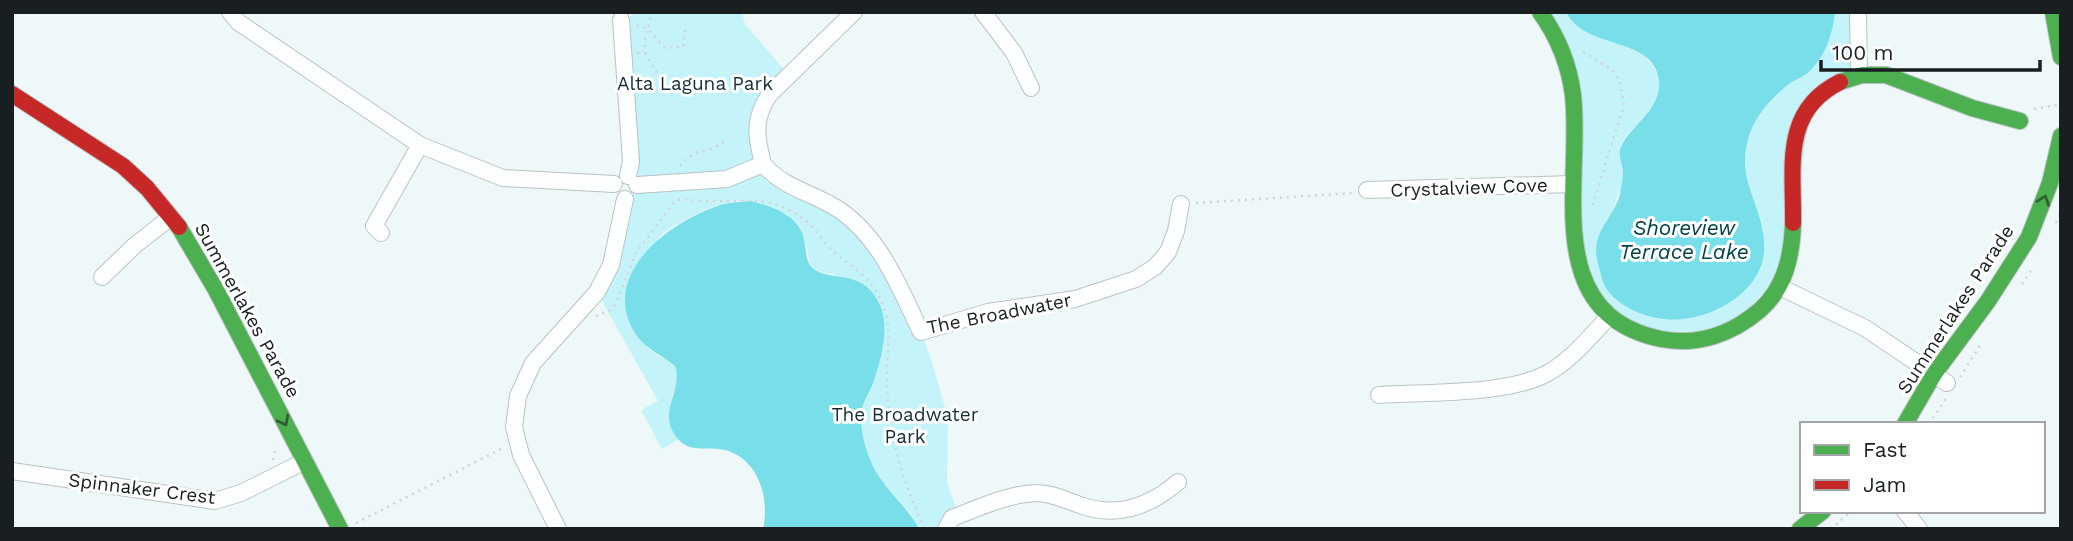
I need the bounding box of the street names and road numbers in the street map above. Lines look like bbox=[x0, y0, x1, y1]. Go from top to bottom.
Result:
street label: Crystalview Cove bbox=[1390, 173, 1548, 202]
street label: Summerlakes Parade bbox=[190, 219, 305, 402]
street label: Summerlakes Parade bbox=[1892, 221, 2019, 398]
street label: The Broadwater bbox=[925, 288, 1074, 339]
street label: Spinnaker Crest bbox=[67, 468, 217, 509]

